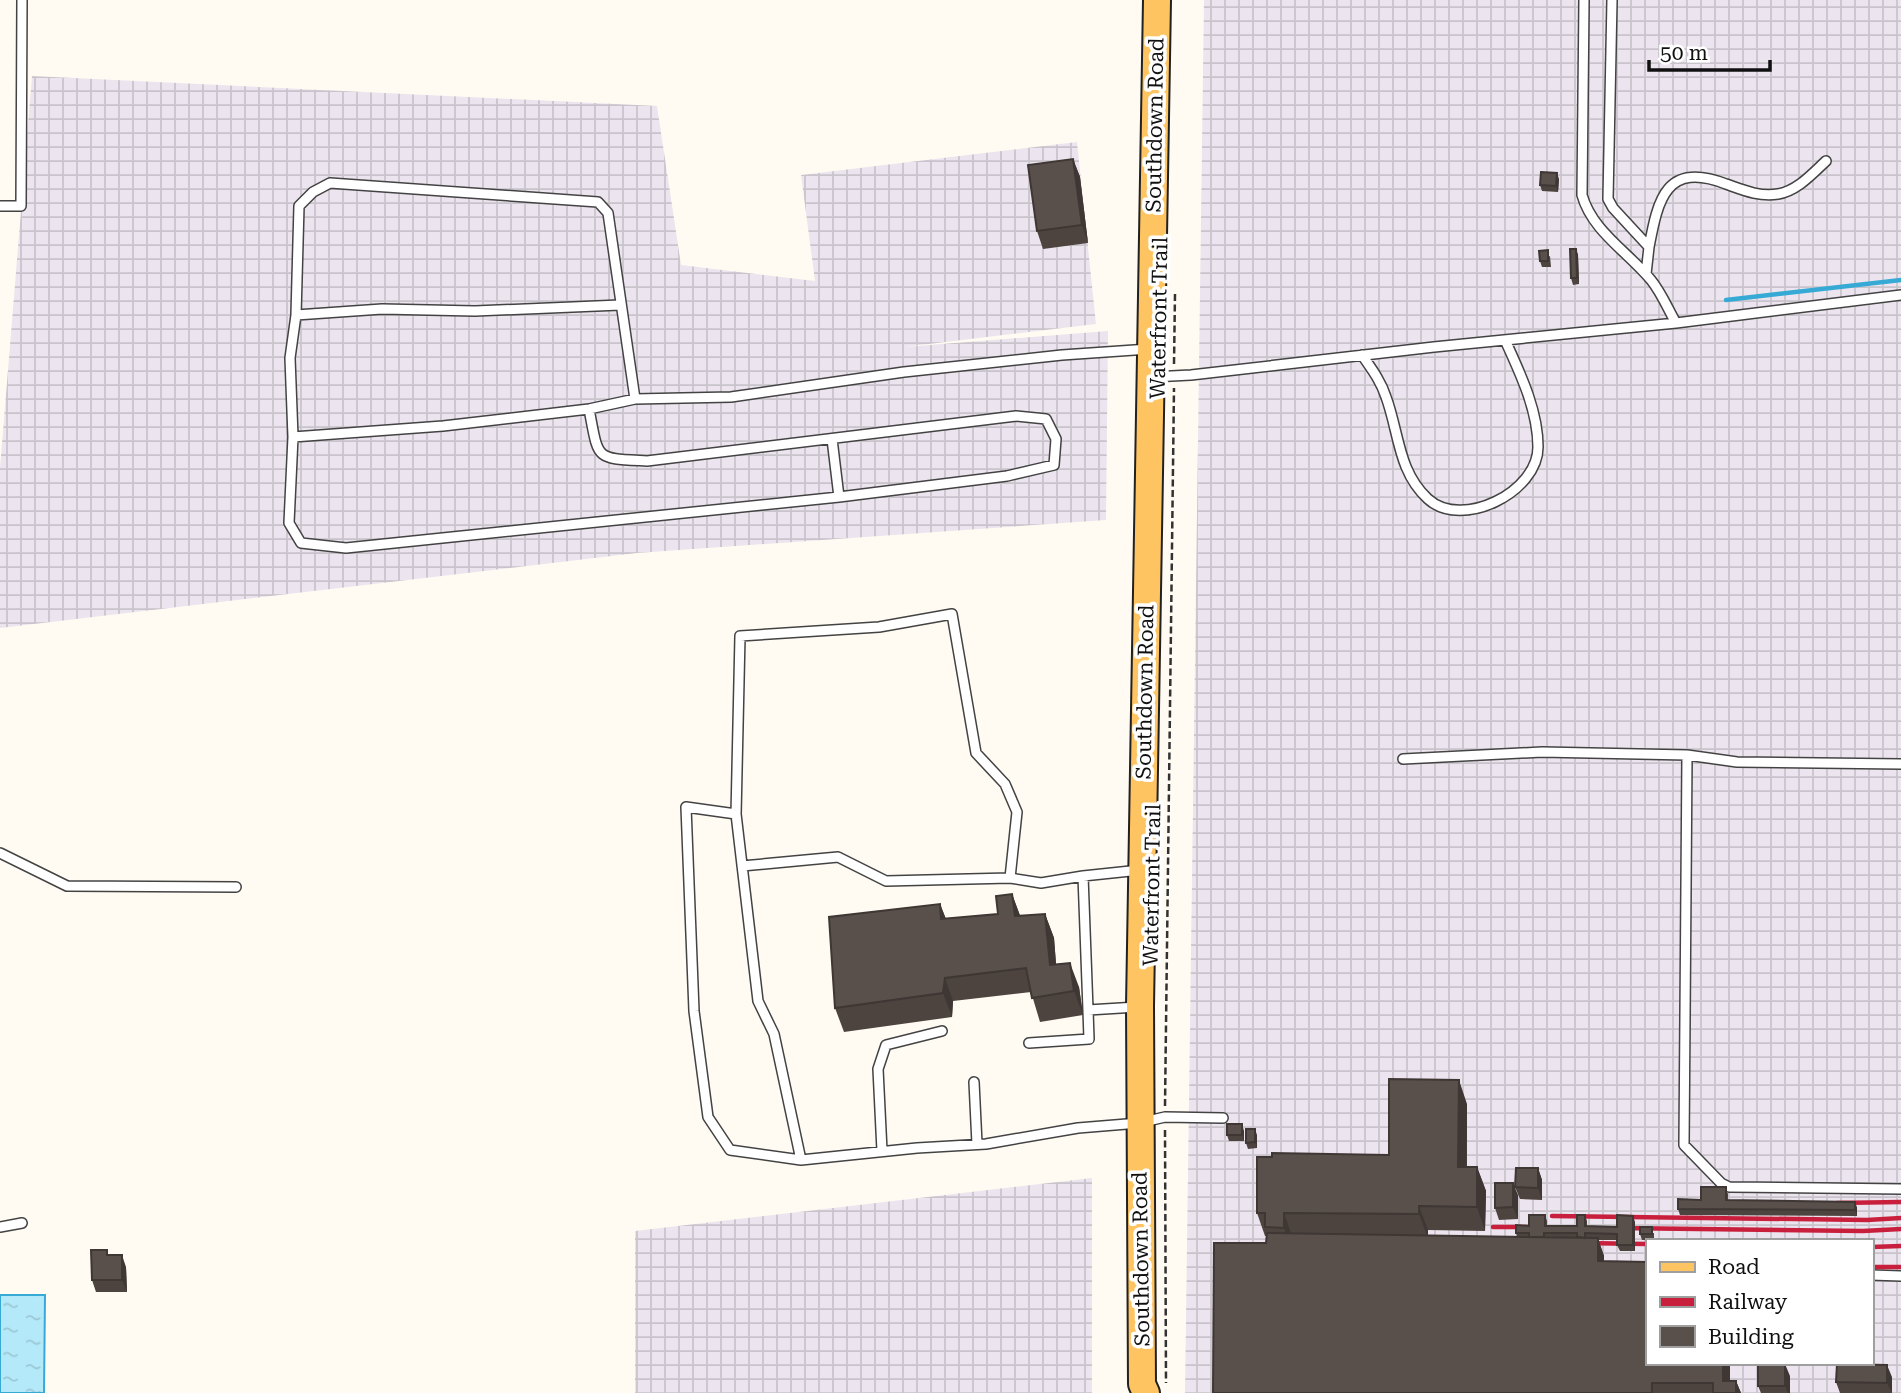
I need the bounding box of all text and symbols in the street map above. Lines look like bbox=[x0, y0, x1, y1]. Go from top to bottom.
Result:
scale bar bbox=[1649, 28, 1770, 72]
street label: Southdown Road bbox=[1141, 37, 1169, 212]
text: 50 m bbox=[1660, 41, 1708, 65]
street label: Waterfront Trail bbox=[1146, 236, 1172, 399]
street label: Southdown Road bbox=[1131, 604, 1159, 779]
street label: Waterfront Trail bbox=[1139, 803, 1165, 966]
street label: Southdown Road bbox=[1127, 1171, 1155, 1346]
legend bbox=[1646, 1239, 1873, 1365]
text: Road bbox=[1708, 1255, 1760, 1279]
text: Railway bbox=[1708, 1290, 1788, 1314]
text: Building bbox=[1708, 1325, 1794, 1349]

